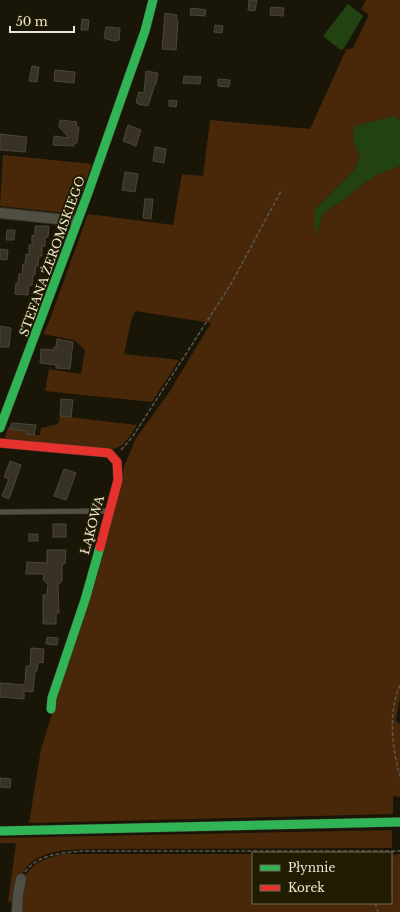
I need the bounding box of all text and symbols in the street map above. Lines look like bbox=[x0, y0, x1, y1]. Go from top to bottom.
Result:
scale bar bbox=[10, 8, 74, 34]
text: 50 m bbox=[16, 14, 48, 29]
street label: STEFANA ŻEROMSKIEGO bbox=[15, 173, 88, 338]
street label: ŁĄKOWA bbox=[77, 493, 107, 556]
legend bbox=[252, 852, 392, 904]
text: Płynnie bbox=[288, 860, 335, 875]
text: Korek bbox=[288, 880, 325, 895]

